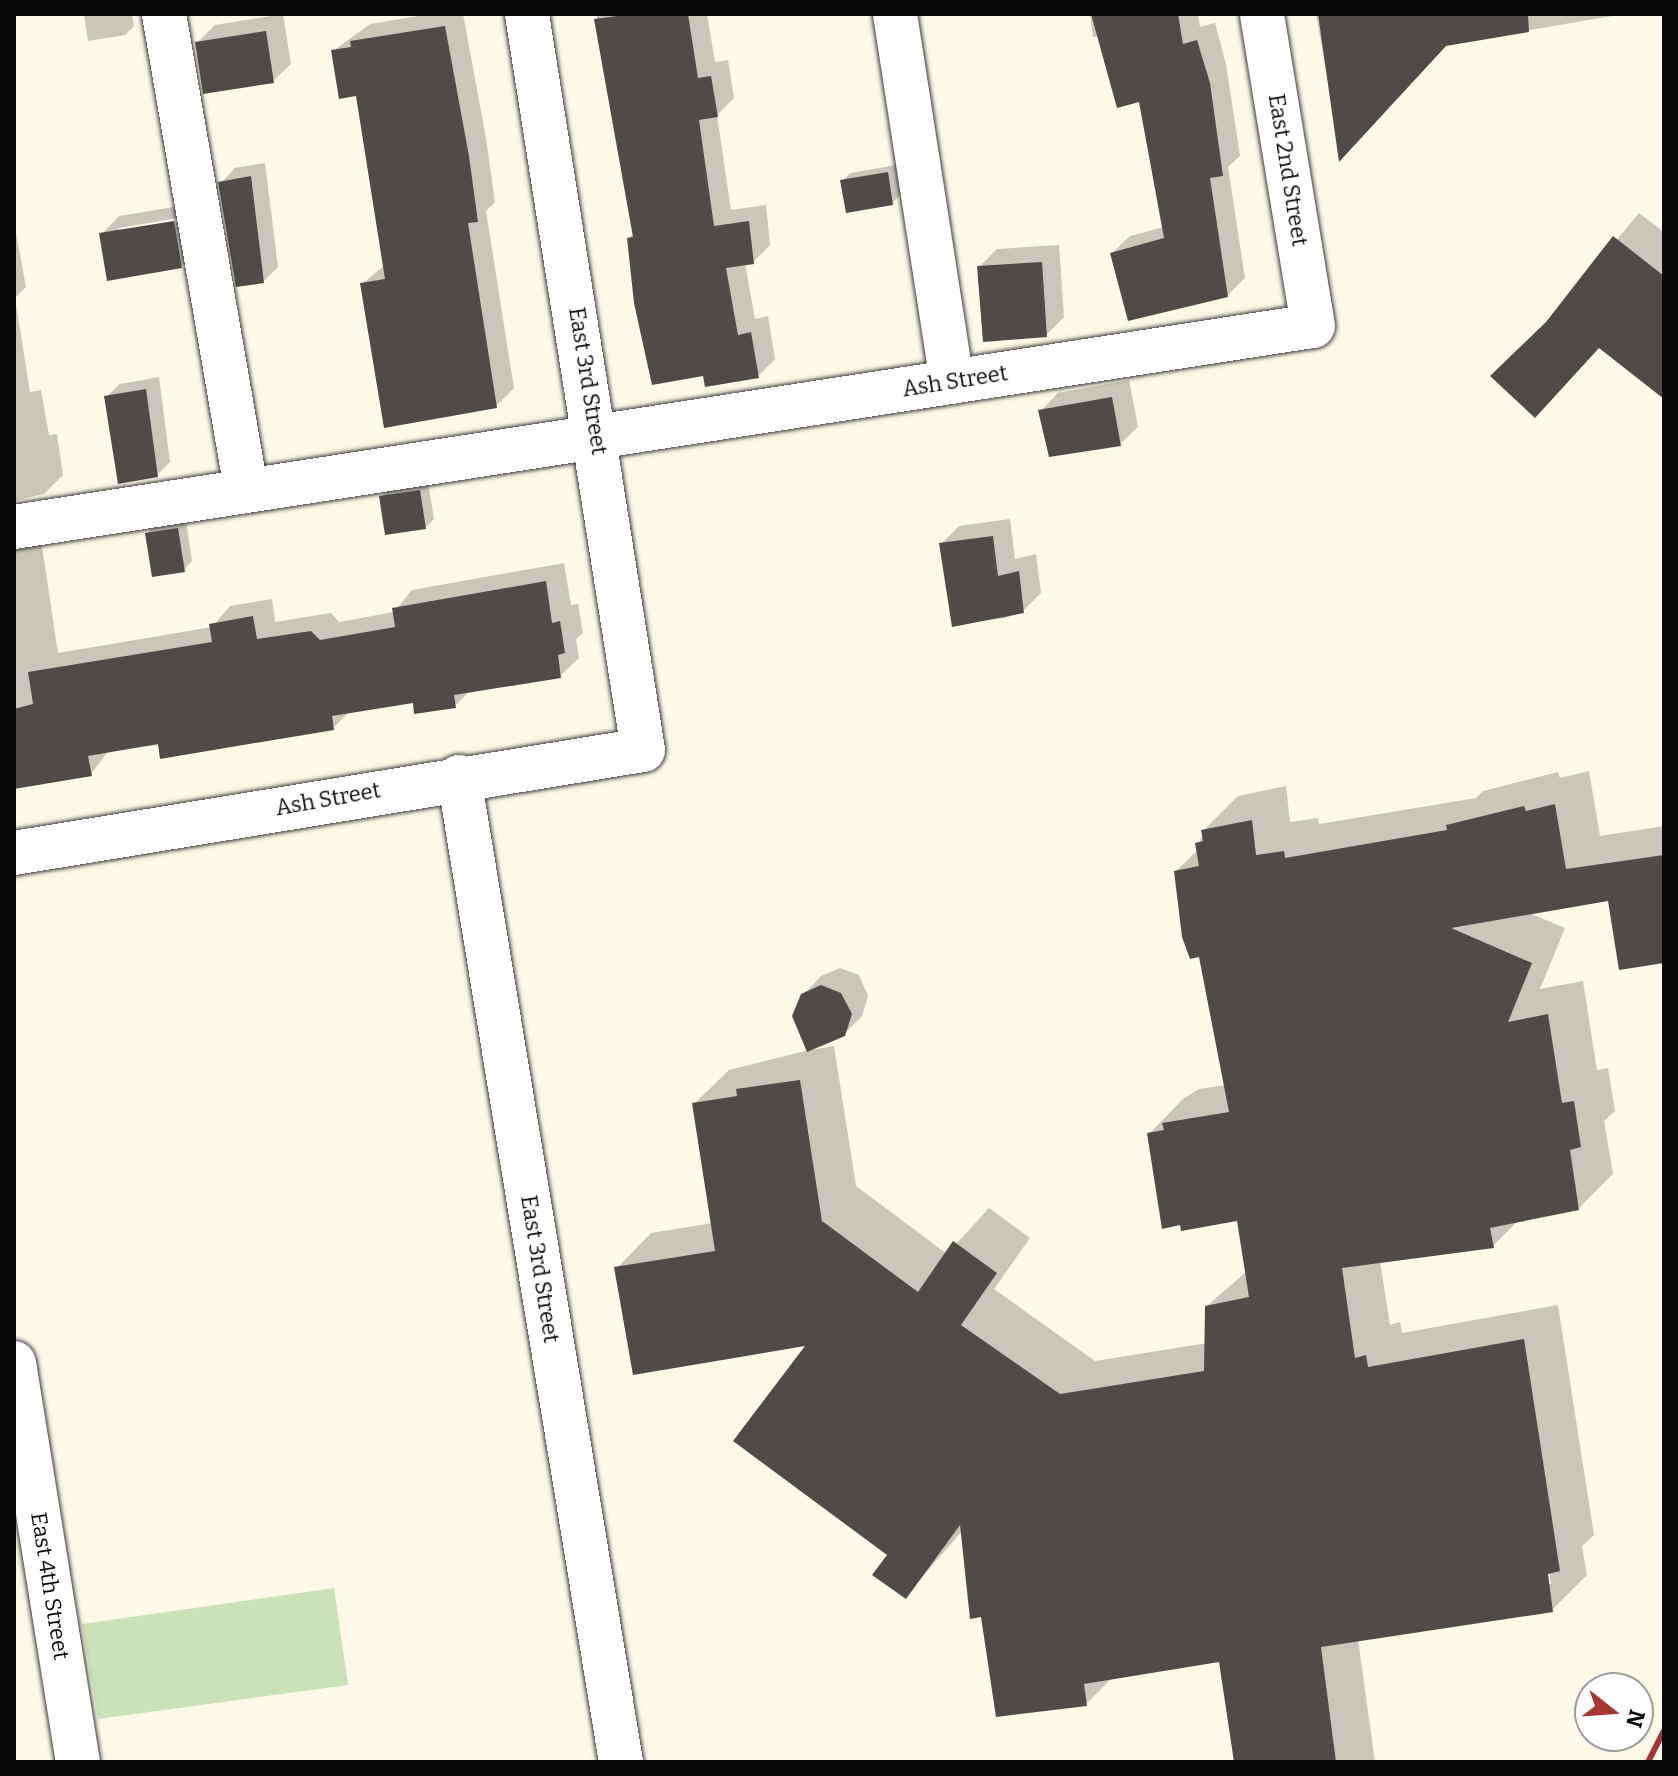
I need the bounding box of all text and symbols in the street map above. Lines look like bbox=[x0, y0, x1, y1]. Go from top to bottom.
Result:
street label: East 2nd Street bbox=[1263, 92, 1313, 248]
street label: East 3rd Street bbox=[563, 305, 613, 457]
street label: Ash Street bbox=[901, 360, 1009, 402]
street label: Ash Street bbox=[274, 777, 382, 821]
street label: East 3rd Street bbox=[515, 1193, 565, 1345]
street label: East 4th Street bbox=[25, 1510, 75, 1662]
north arrow bbox=[1574, 1672, 1654, 1752]
text: N bbox=[1620, 1707, 1651, 1731]

